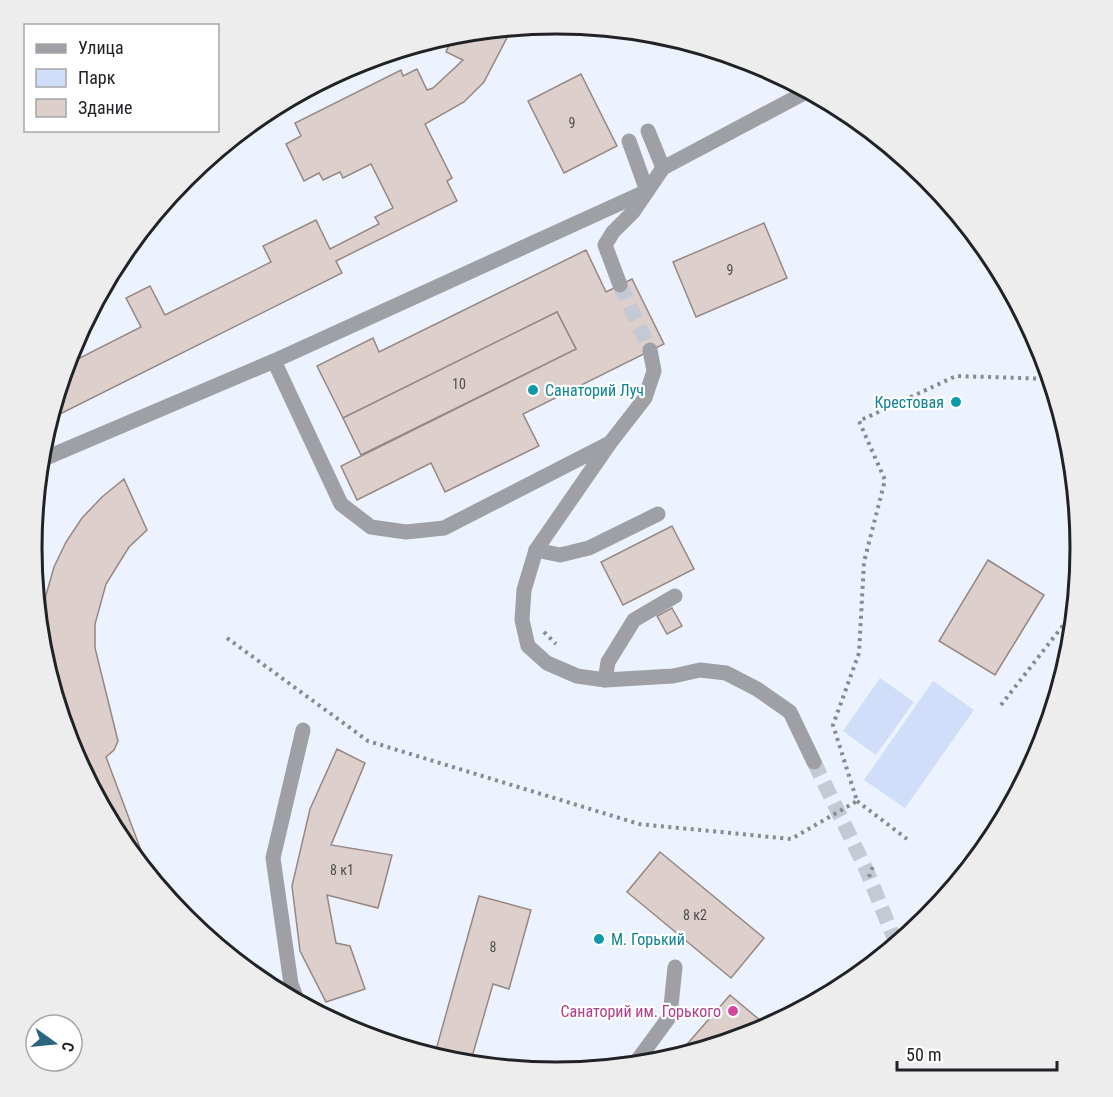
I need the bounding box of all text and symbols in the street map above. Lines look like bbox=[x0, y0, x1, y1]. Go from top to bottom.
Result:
legend bbox=[24, 24, 219, 132]
text: Улица bbox=[78, 37, 124, 58]
text: Парк bbox=[78, 67, 116, 88]
text: Здание bbox=[78, 97, 132, 118]
house number: 9 bbox=[569, 115, 575, 131]
house number: 9 bbox=[727, 262, 733, 278]
house number: 10 bbox=[452, 376, 466, 392]
place label: Cанаторий Луч bbox=[545, 381, 644, 400]
marker: Cанаторий Луч bbox=[526, 383, 540, 397]
place label: Крестовая bbox=[874, 393, 944, 412]
marker: Крестовая bbox=[949, 395, 963, 409]
house number: 8 к1 bbox=[330, 862, 354, 878]
house number: 8 к2 bbox=[683, 907, 707, 923]
place label: М. Горький bbox=[611, 930, 685, 949]
marker: М. Горький bbox=[592, 932, 606, 946]
house number: 8 bbox=[490, 939, 497, 955]
place label: Санаторий им. Горького bbox=[561, 1002, 721, 1021]
marker: Санаторий им. Горького bbox=[726, 1004, 740, 1018]
north arrow bbox=[24, 1013, 84, 1073]
scale bar bbox=[897, 1034, 1058, 1072]
text: С bbox=[58, 1040, 78, 1054]
text: 50 m bbox=[906, 1044, 941, 1065]

